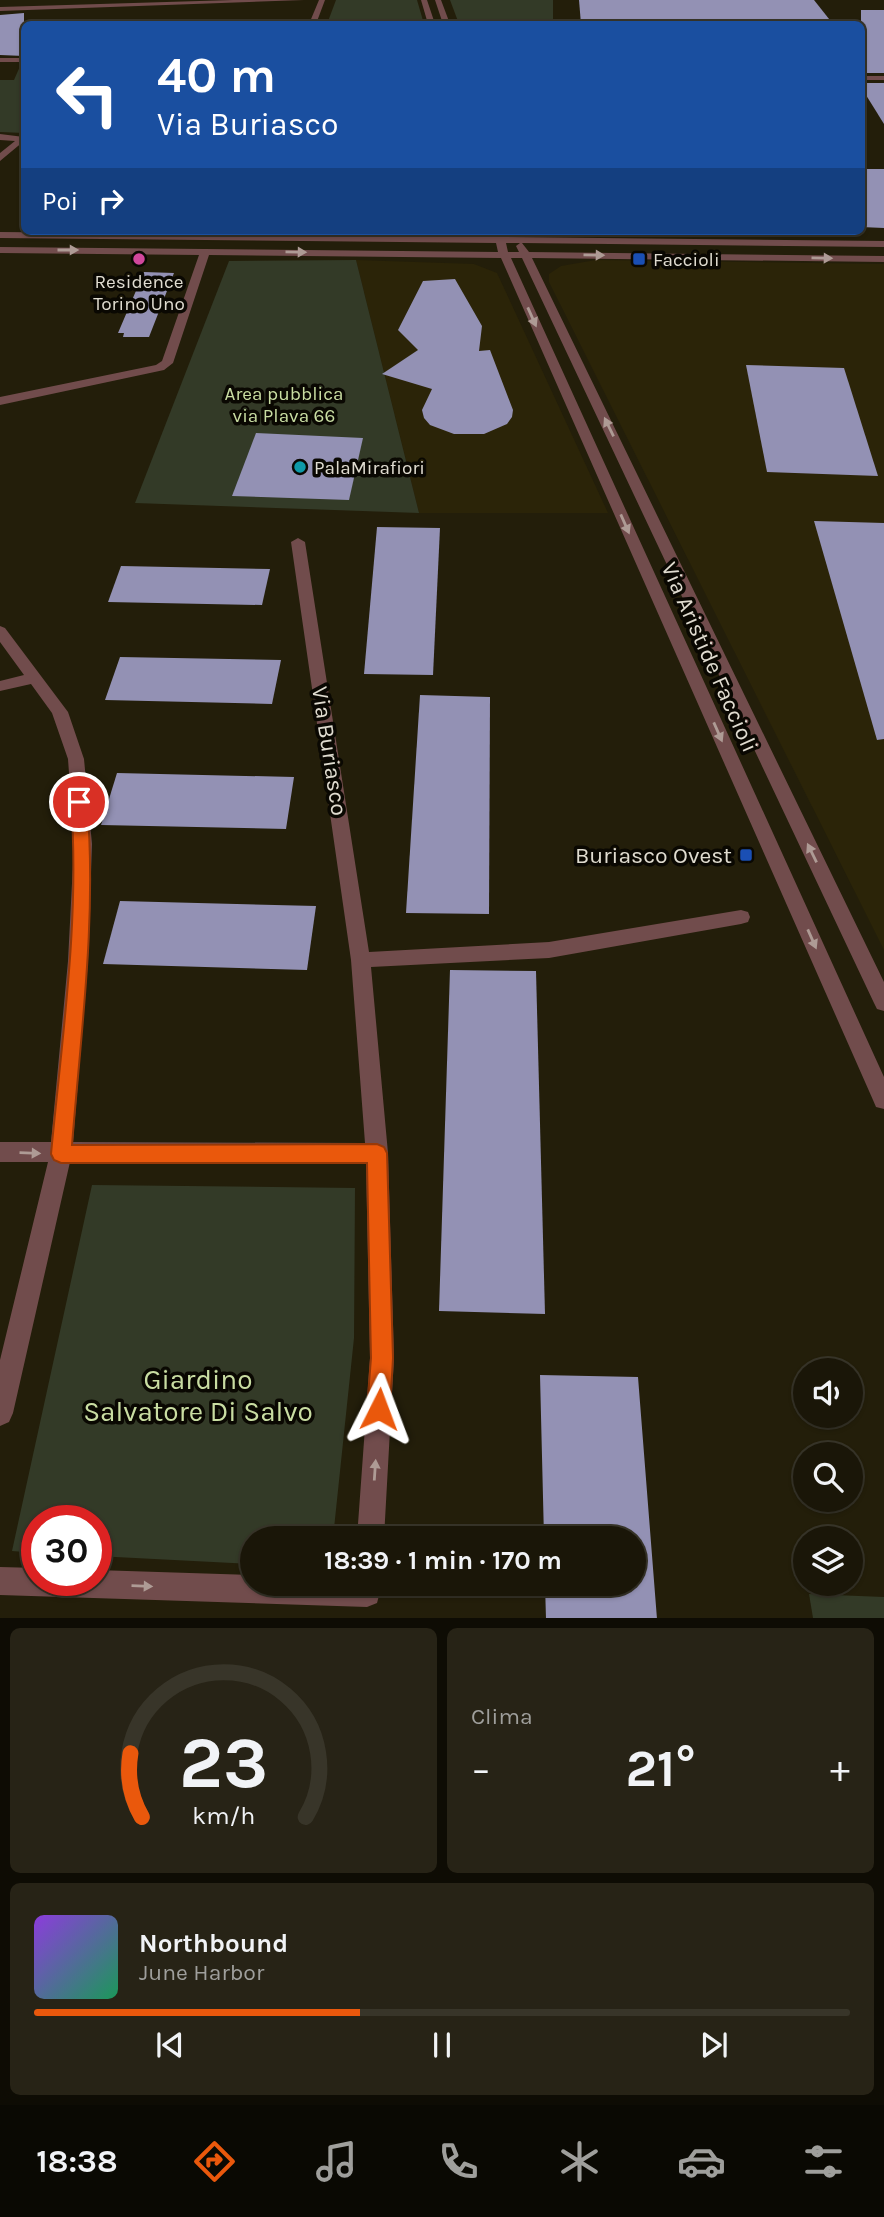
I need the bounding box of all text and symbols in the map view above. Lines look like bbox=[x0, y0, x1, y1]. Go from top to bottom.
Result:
text: 40 m bbox=[157, 47, 276, 104]
icon: left bbox=[42, 49, 133, 140]
text: Via Buriasco bbox=[157, 106, 339, 143]
icon: right bbox=[92, 182, 130, 220]
text: Poi bbox=[42, 186, 78, 217]
one-way arrow bbox=[57, 244, 79, 256]
one-way arrow bbox=[285, 246, 307, 258]
one-way arrow bbox=[584, 249, 606, 261]
place label: Faccioli bbox=[653, 249, 720, 271]
marker: Residence Torino Uno bbox=[131, 251, 147, 267]
marker: Faccioli bbox=[631, 251, 647, 267]
one-way arrow bbox=[811, 252, 833, 264]
place label: Residence Torino Uno bbox=[93, 271, 185, 315]
one-way arrow bbox=[527, 306, 538, 327]
park label: Area pubblica via Plava 66 bbox=[225, 383, 343, 427]
one-way arrow bbox=[603, 417, 614, 437]
place label: PalaMirafiori bbox=[314, 457, 425, 479]
marker: PalaMirafiori bbox=[292, 459, 308, 475]
one-way arrow bbox=[619, 514, 631, 534]
street label: Via Aristide Faccioli bbox=[655, 558, 764, 757]
street label: Via Buriasco bbox=[306, 685, 353, 818]
one-way arrow bbox=[713, 721, 724, 742]
pin bbox=[49, 772, 109, 832]
icon: arrive bbox=[60, 783, 98, 821]
place label: Buriasco Ovest bbox=[575, 842, 732, 869]
one-way arrow bbox=[807, 843, 818, 863]
marker: Buriasco Ovest bbox=[738, 847, 754, 863]
one-way arrow bbox=[806, 929, 818, 949]
one-way arrow bbox=[20, 1147, 42, 1159]
map controls bbox=[793, 1358, 863, 1596]
button: sound bbox=[793, 1358, 863, 1428]
park label: Giardino Salvatore Di Salvo bbox=[83, 1363, 313, 1428]
position arrow bbox=[342, 1372, 416, 1446]
button: search bbox=[793, 1442, 863, 1512]
one-way arrow bbox=[370, 1459, 381, 1481]
speed limit sign: 30 bbox=[21, 1505, 112, 1596]
button: layers bbox=[793, 1526, 863, 1596]
text: 18:39 · 1 min · 170 m bbox=[324, 1545, 562, 1576]
one-way arrow bbox=[131, 1580, 153, 1591]
text: Clima bbox=[471, 1703, 533, 1730]
text: 23 bbox=[179, 1720, 268, 1805]
text: 21° bbox=[625, 1738, 696, 1799]
text: − bbox=[471, 1747, 491, 1792]
text: + bbox=[830, 1747, 850, 1792]
text: km/h bbox=[192, 1800, 255, 1829]
text: Northbound bbox=[139, 1928, 288, 1959]
text: June Harbor bbox=[139, 1959, 264, 1986]
icon: previous bbox=[151, 2026, 189, 2064]
icon: pause bbox=[423, 2026, 461, 2064]
icon: next bbox=[695, 2026, 733, 2064]
icon: directions bbox=[190, 2137, 239, 2186]
icon: music bbox=[312, 2137, 361, 2186]
icon: phone bbox=[434, 2137, 483, 2186]
icon: climate bbox=[555, 2137, 604, 2186]
icon: car bbox=[677, 2137, 726, 2186]
icon: filters bbox=[799, 2137, 848, 2186]
text: 18:38 bbox=[36, 2143, 118, 2180]

